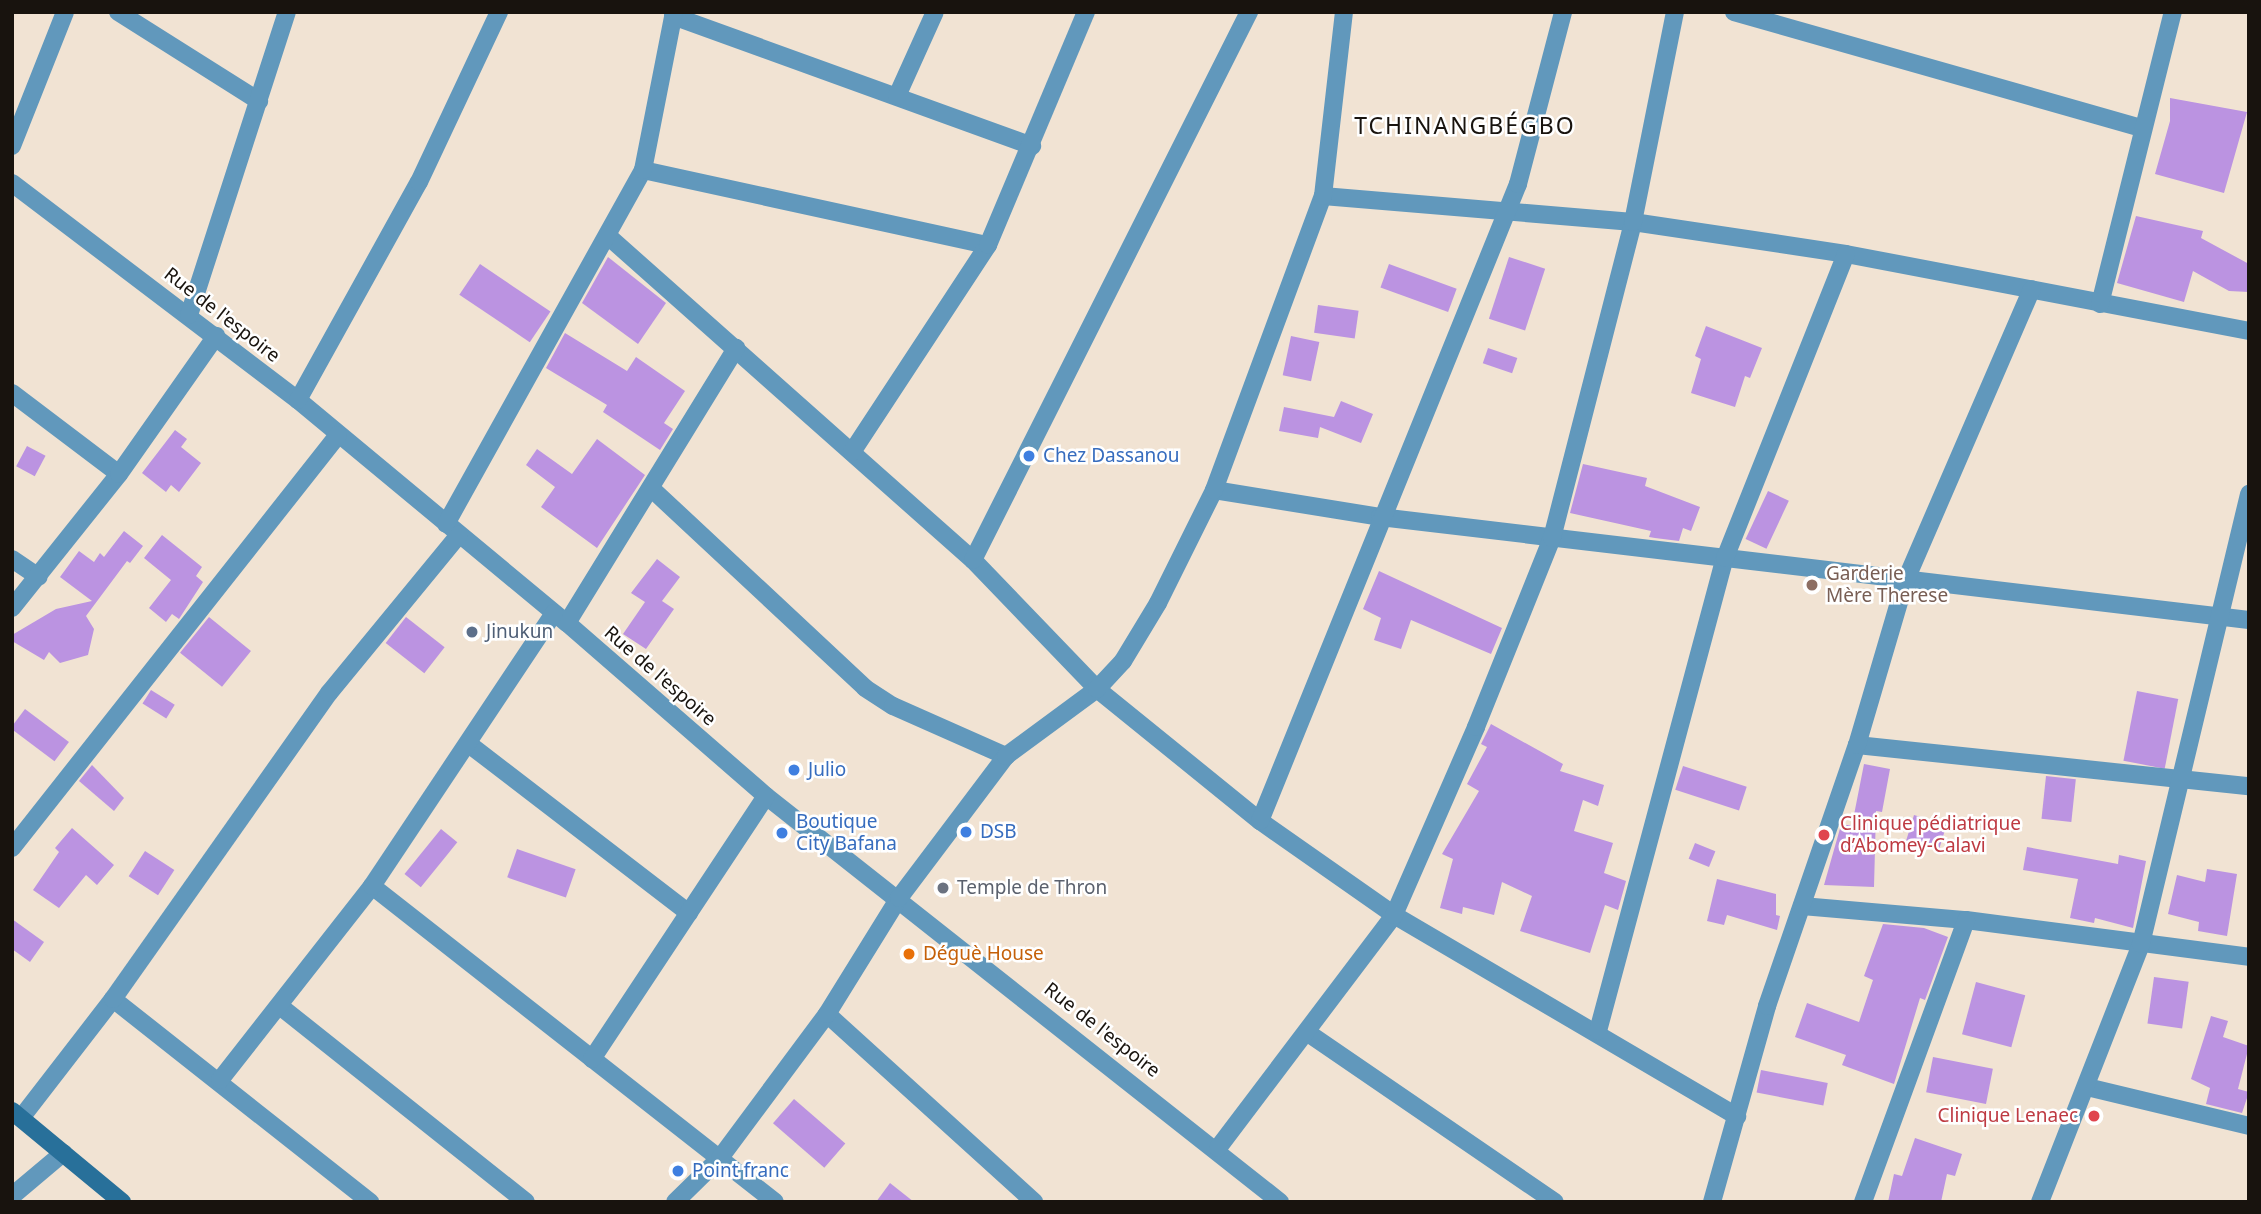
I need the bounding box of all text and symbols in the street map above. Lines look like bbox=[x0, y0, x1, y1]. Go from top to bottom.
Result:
district label: TCHINANGBÉGBO bbox=[1356, 111, 1574, 139]
street label: Rue de l'espoire bbox=[160, 263, 284, 367]
place label: Chez Dassanou bbox=[1043, 445, 1180, 467]
marker: Chez Dassanou bbox=[1021, 448, 1037, 464]
place label: Garderie Mère Therese bbox=[1826, 563, 1948, 607]
marker: Garderie Mère Therese bbox=[1804, 577, 1820, 593]
place label: Jinukun bbox=[486, 621, 553, 643]
street label: Rue de l'espoire bbox=[599, 621, 721, 731]
marker: Jinukun bbox=[464, 624, 480, 640]
place label: Julio bbox=[808, 759, 846, 781]
marker: Julio bbox=[786, 762, 802, 778]
place label: Boutique City Bafana bbox=[796, 811, 897, 855]
place label: Clinique pédiatrique d’Abomey-Calavi bbox=[1840, 813, 2021, 857]
place label: DSB bbox=[980, 821, 1017, 843]
marker: DSB bbox=[958, 824, 974, 840]
marker: Boutique City Bafana bbox=[774, 825, 790, 841]
marker: Clinique pédiatrique d’Abomey-Calavi bbox=[1814, 825, 1834, 845]
place label: Temple de Thron bbox=[957, 877, 1107, 899]
marker: Temple de Thron bbox=[935, 880, 951, 896]
place label: Déguè House bbox=[923, 943, 1044, 965]
marker: Déguè House bbox=[901, 946, 917, 962]
street label: Rue de l'espoire bbox=[1040, 978, 1164, 1082]
place label: Clinique Lenaec bbox=[1938, 1105, 2078, 1127]
marker: Clinique Lenaec bbox=[2084, 1106, 2104, 1126]
place label: Point franc bbox=[692, 1160, 789, 1182]
marker: Point franc bbox=[670, 1163, 686, 1179]

